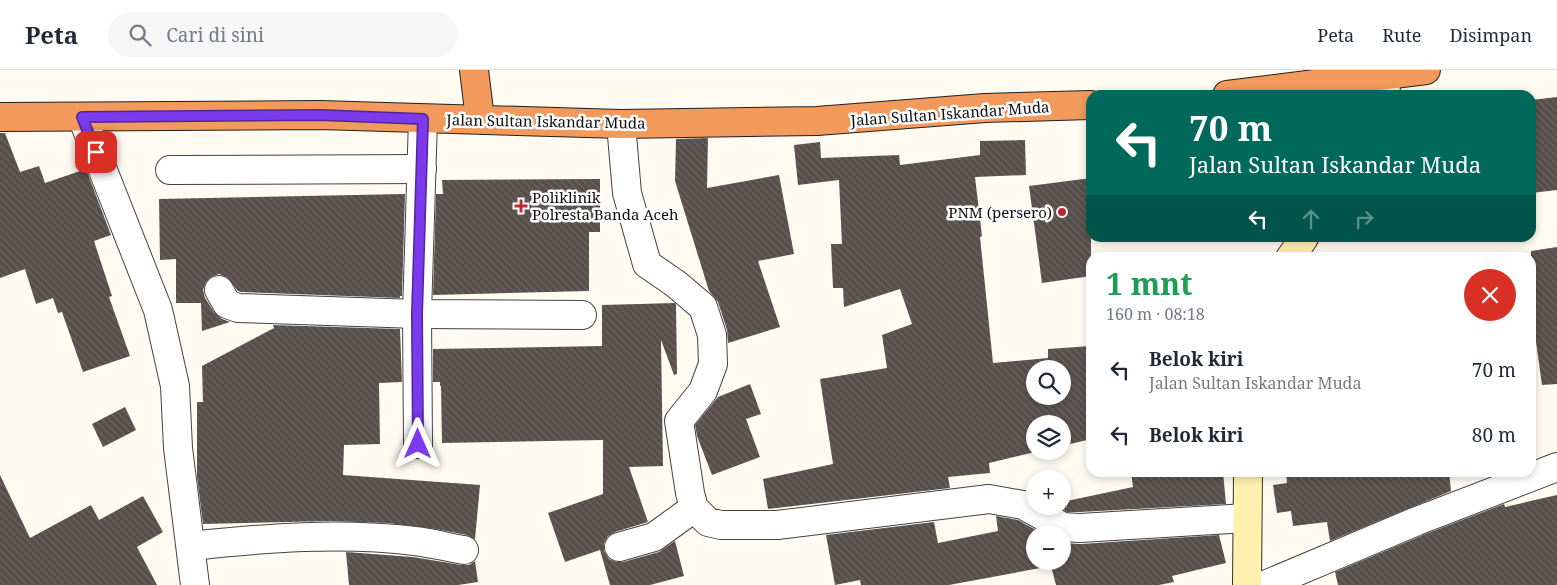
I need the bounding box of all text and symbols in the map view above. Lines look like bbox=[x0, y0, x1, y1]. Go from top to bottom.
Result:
search box bbox=[108, 12, 458, 57]
text: Peta bbox=[25, 18, 78, 51]
icon: search bbox=[126, 21, 154, 49]
text: Cari di sini bbox=[166, 22, 264, 48]
text: Peta bbox=[1317, 23, 1354, 47]
text: Rute bbox=[1382, 23, 1421, 47]
text: Disimpan bbox=[1449, 23, 1532, 47]
street label: Jalan Sultan Iskandar Muda bbox=[849, 96, 1050, 130]
text: 70 m bbox=[1189, 104, 1272, 151]
street label: Jalan Sultan Iskandar Muda bbox=[445, 109, 646, 133]
icon: left bbox=[1106, 110, 1171, 175]
pin bbox=[75, 131, 117, 173]
icon: arrive bbox=[82, 138, 110, 166]
text: Jalan Sultan Iskandar Muda bbox=[1189, 149, 1481, 179]
place label: Poliklinik Polresta Banda Aceh bbox=[532, 187, 679, 224]
marker: Poliklinik Polresta Banda Aceh bbox=[514, 199, 528, 213]
place label: PNM (persero) bbox=[948, 202, 1052, 222]
icon: left bbox=[1244, 205, 1272, 233]
icon: ahead bbox=[1297, 205, 1325, 233]
icon: right bbox=[1350, 205, 1378, 233]
marker: PNM (persero) bbox=[1056, 206, 1068, 218]
text: 1 mnt bbox=[1106, 263, 1193, 304]
button: close bbox=[1464, 269, 1516, 321]
text: 160 m · 08:18 bbox=[1106, 303, 1205, 325]
text: Belok kiri bbox=[1149, 346, 1243, 372]
icon: left bbox=[1106, 356, 1134, 384]
text: 70 m bbox=[1472, 357, 1516, 383]
map controls bbox=[1026, 360, 1071, 570]
button: search bbox=[1026, 360, 1071, 405]
text: Jalan Sultan Iskandar Muda bbox=[1149, 372, 1361, 394]
button: layers bbox=[1026, 415, 1071, 460]
position arrow bbox=[391, 417, 443, 469]
icon: left bbox=[1106, 421, 1134, 449]
text: Belok kiri bbox=[1149, 422, 1243, 448]
text: 80 m bbox=[1472, 422, 1516, 448]
button: + bbox=[1026, 470, 1071, 515]
button: − bbox=[1026, 525, 1071, 570]

